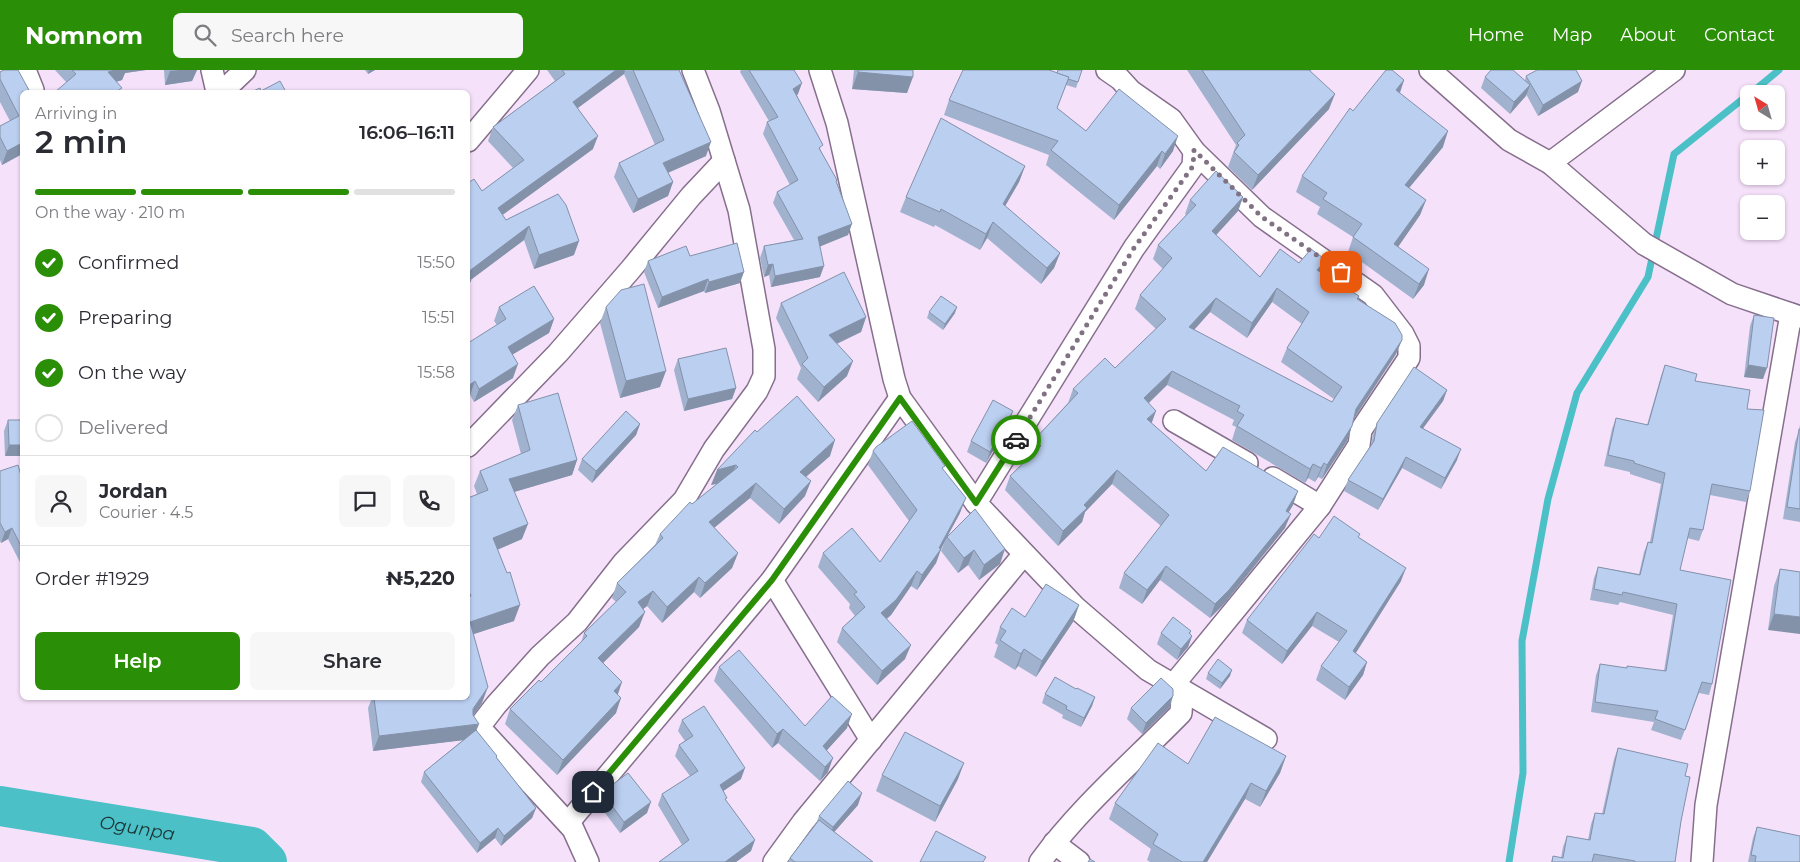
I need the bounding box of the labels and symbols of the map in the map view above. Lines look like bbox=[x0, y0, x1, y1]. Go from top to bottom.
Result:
north arrow bbox=[1740, 85, 1785, 130]
pin bbox=[1320, 251, 1362, 293]
courier bbox=[991, 415, 1041, 465]
pin bbox=[572, 771, 614, 813]
water label: Ogunpa bbox=[98, 811, 177, 845]

